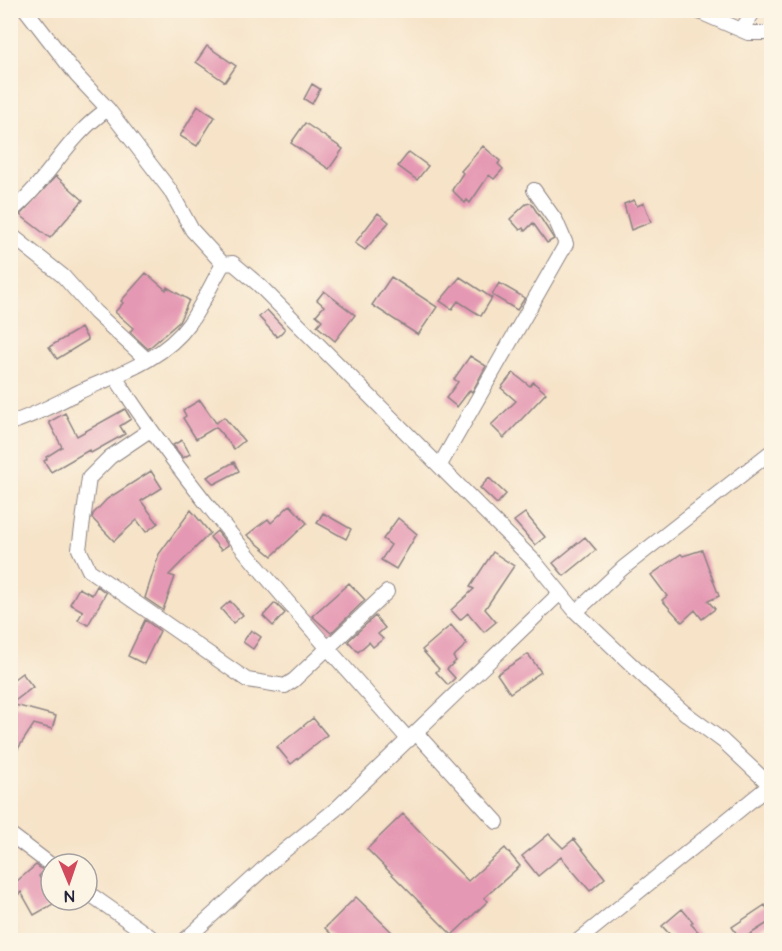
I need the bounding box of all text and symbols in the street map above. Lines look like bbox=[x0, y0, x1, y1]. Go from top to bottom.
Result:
north arrow bbox=[39, 852, 99, 912]
text: N bbox=[64, 885, 75, 907]

